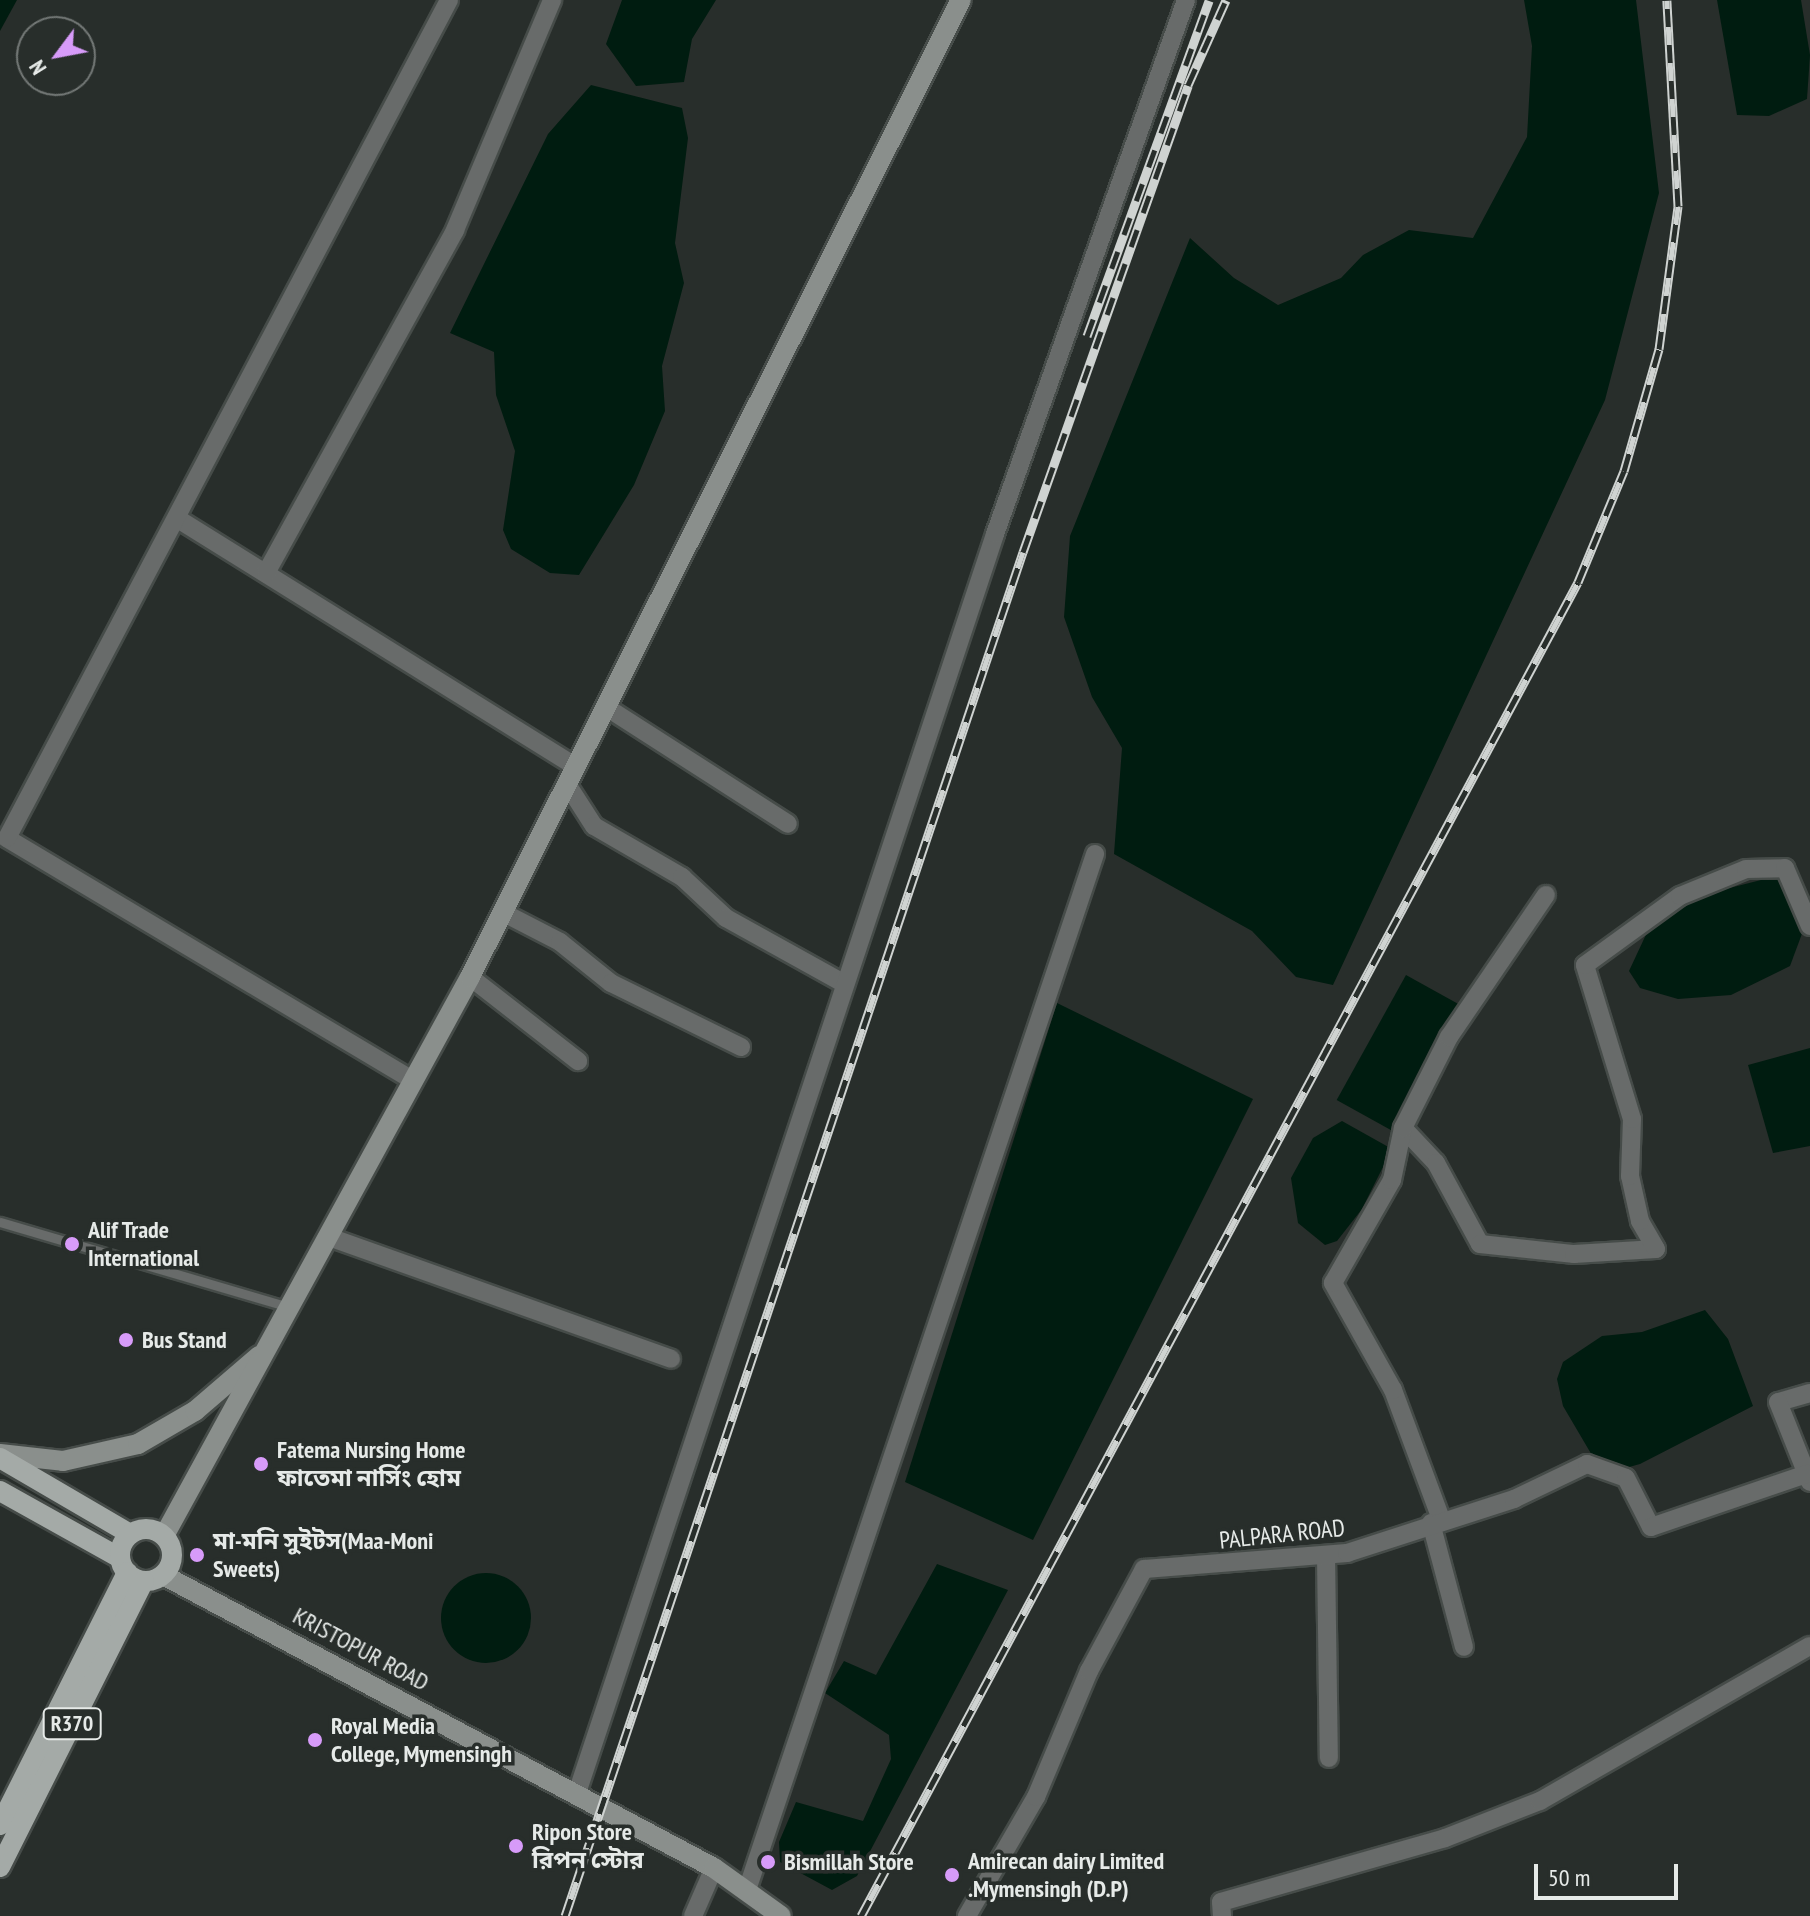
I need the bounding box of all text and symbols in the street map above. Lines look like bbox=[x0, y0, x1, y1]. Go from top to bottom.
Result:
north arrow bbox=[16, 16, 96, 96]
text: N bbox=[22, 55, 52, 80]
place label: Alif Trade International bbox=[88, 1216, 199, 1272]
marker: Alif Trade International bbox=[63, 1235, 81, 1253]
place label: Bus Stand bbox=[142, 1326, 227, 1354]
marker: Bus Stand bbox=[117, 1331, 135, 1349]
place label: Fatema Nursing Home ফাতেমা নার্সিং হোম bbox=[277, 1436, 465, 1492]
marker: Fatema Nursing Home ফাতেমা নার্সিং হোম bbox=[252, 1455, 270, 1473]
street label: PALPARA ROAD bbox=[1218, 1513, 1346, 1555]
place label: মা-মনি সুইটস(Maa-Moni Sweets) bbox=[213, 1527, 433, 1583]
marker: মা-মনি সুইটস(Maa-Moni Sweets) bbox=[188, 1546, 206, 1564]
street label: KRISTOPUR ROAD bbox=[288, 1601, 434, 1697]
road number: R370 bbox=[42, 1706, 102, 1742]
place label: Royal Media College, Mymensingh bbox=[331, 1712, 513, 1768]
marker: Royal Media College, Mymensingh bbox=[306, 1731, 324, 1749]
place label: Ripon Store রিপন স্টোর bbox=[532, 1818, 644, 1874]
marker: Ripon Store রিপন স্টোর bbox=[507, 1837, 525, 1855]
place label: Amirecan dairy Limited .Mymensingh (D.P) bbox=[968, 1847, 1165, 1903]
place label: Bismillah Store bbox=[784, 1848, 914, 1876]
scale bar bbox=[1538, 1848, 1682, 1898]
marker: Bismillah Store bbox=[759, 1853, 777, 1871]
text: 50 m bbox=[1548, 1862, 1590, 1893]
marker: Amirecan dairy Limited .Mymensingh (D.P) bbox=[943, 1866, 961, 1884]

